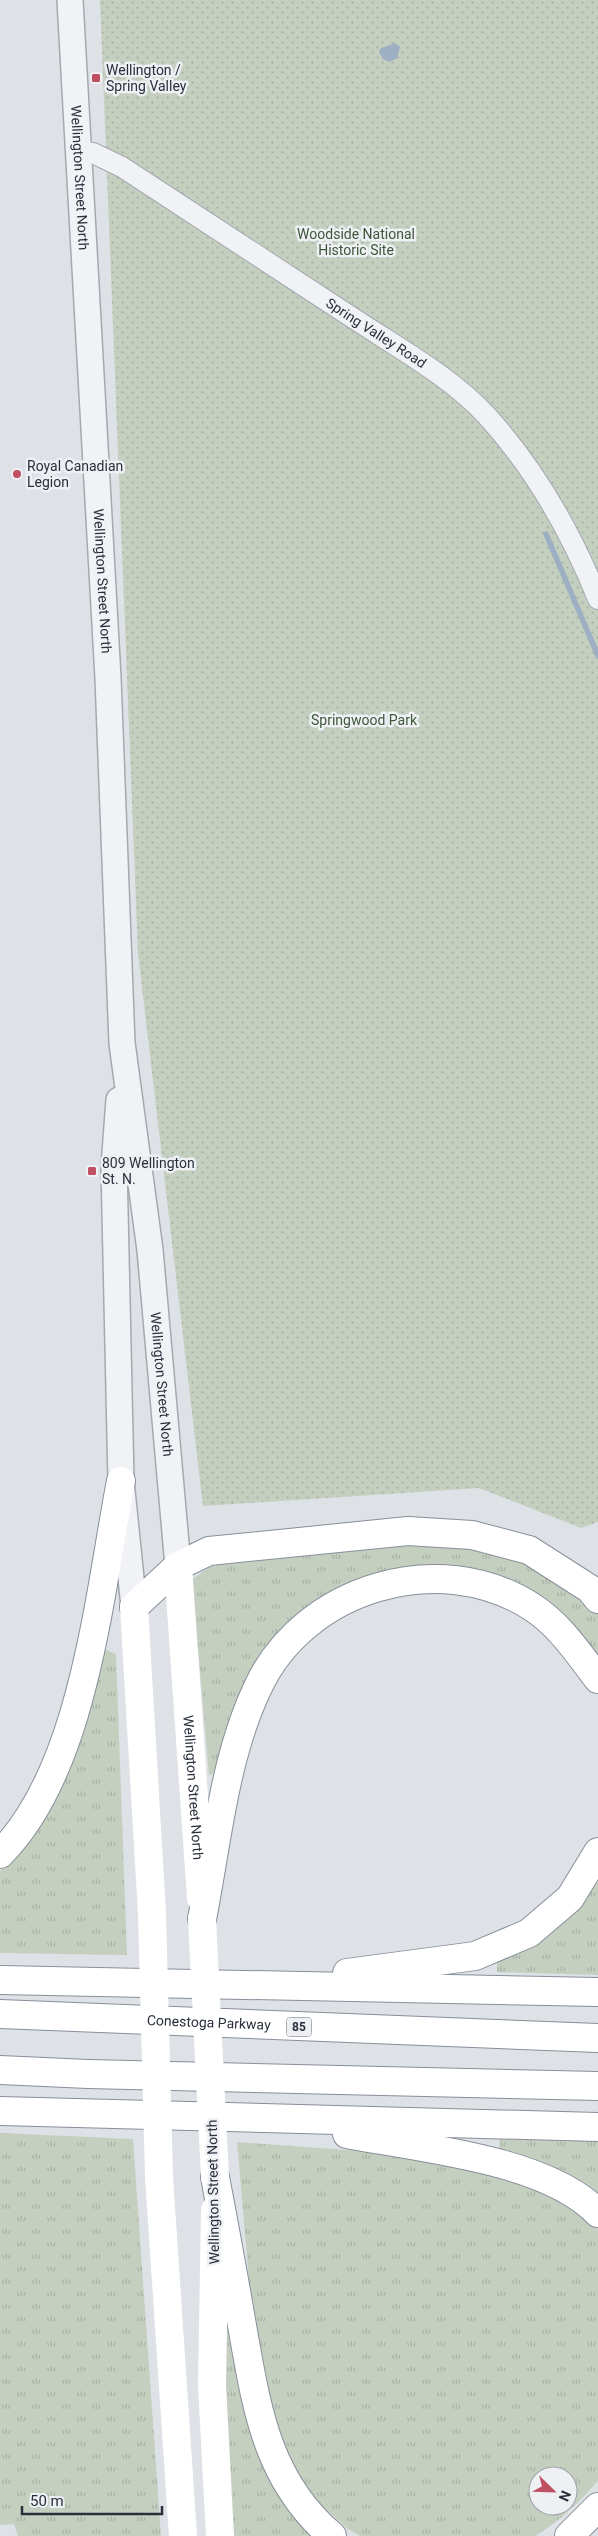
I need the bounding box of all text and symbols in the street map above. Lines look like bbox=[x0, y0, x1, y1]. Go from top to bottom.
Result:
place label: Wellington / Spring Valley bbox=[106, 62, 187, 94]
marker: Wellington / Spring Valley bbox=[90, 72, 102, 84]
street label: Wellington Street North bbox=[68, 105, 92, 251]
park label: Woodside National Historic Site bbox=[297, 226, 415, 258]
street label: Spring Valley Road bbox=[323, 295, 429, 371]
place label: Royal Canadian Legion bbox=[27, 458, 123, 490]
marker: Royal Canadian Legion bbox=[11, 468, 23, 480]
street label: Wellington Street North bbox=[91, 508, 115, 654]
park label: Springwood Park bbox=[311, 712, 418, 728]
place label: 809 Wellington St. N. bbox=[102, 1155, 195, 1187]
marker: 809 Wellington St. N. bbox=[86, 1165, 98, 1177]
street label: Wellington Street North bbox=[148, 1311, 176, 1457]
street label: Wellington Street North bbox=[180, 1715, 206, 1860]
street label: Conestoga Parkway bbox=[147, 2012, 271, 2033]
road number: 85 bbox=[286, 2018, 312, 2036]
street label: Wellington Street North bbox=[204, 2119, 222, 2265]
north arrow bbox=[528, 2466, 578, 2516]
scale bar bbox=[22, 2484, 162, 2516]
text: N bbox=[556, 2488, 574, 2504]
text: 50 m bbox=[30, 2492, 64, 2510]

